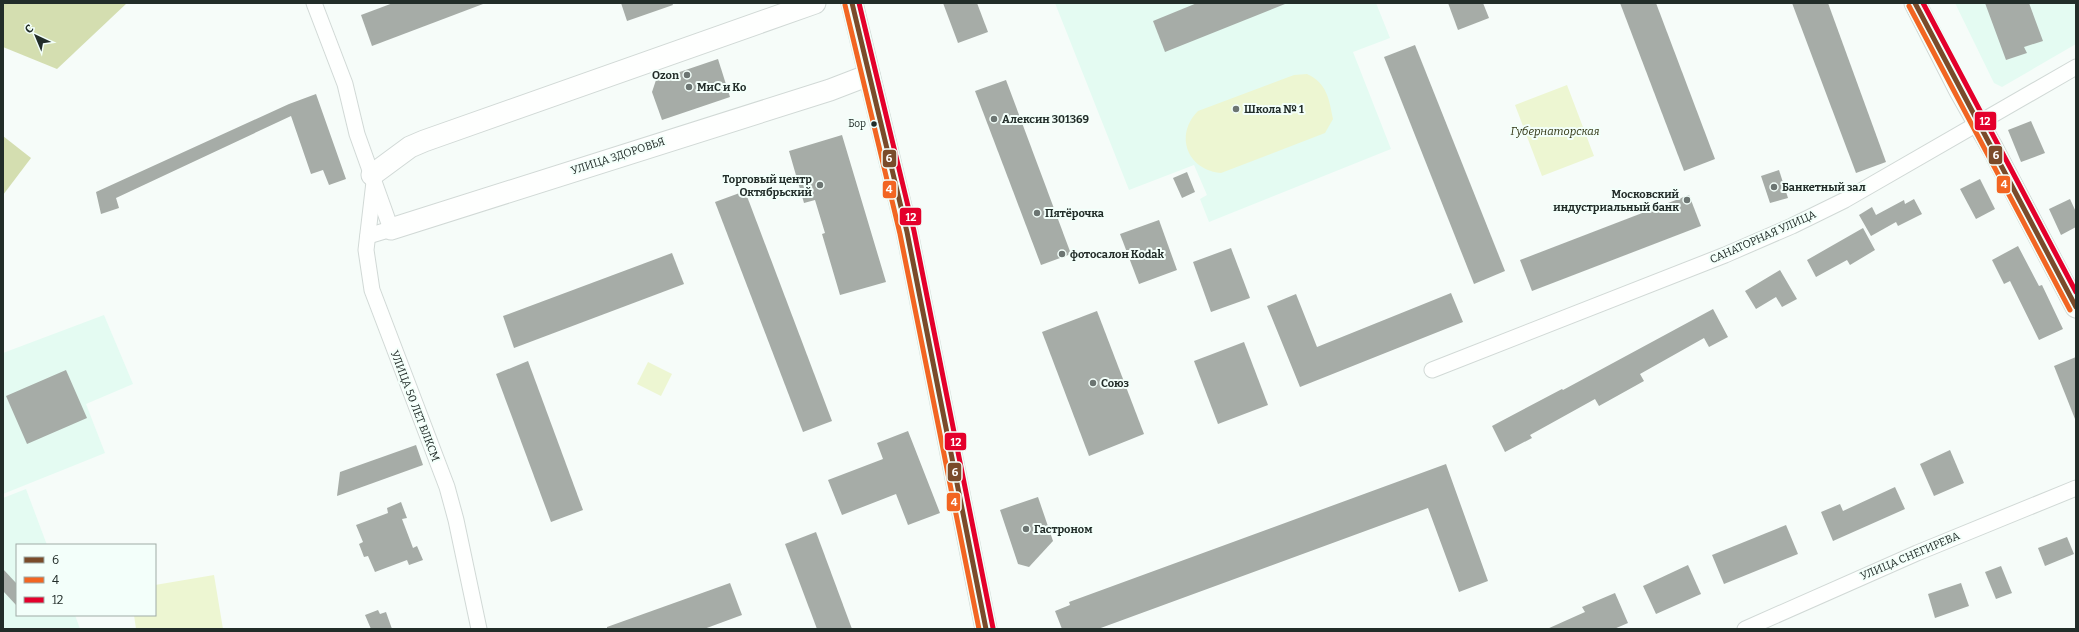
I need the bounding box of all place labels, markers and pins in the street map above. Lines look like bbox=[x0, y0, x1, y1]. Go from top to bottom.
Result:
place label: Ozon bbox=[652, 69, 679, 82]
marker: Ozon bbox=[682, 70, 692, 80]
place label: МиС и Ко bbox=[697, 81, 746, 94]
marker: МиС и Ко bbox=[684, 82, 694, 92]
place label: Школа № 1 bbox=[1244, 103, 1304, 116]
marker: Школа № 1 bbox=[1231, 104, 1241, 114]
place label: Алексин 301369 bbox=[1002, 113, 1090, 126]
marker: Алексин 301369 bbox=[989, 114, 999, 124]
place label: Бор bbox=[848, 118, 866, 130]
marker: Бор bbox=[869, 119, 879, 129]
place label: Торговый центр Октябрьский bbox=[723, 173, 813, 199]
marker: Торговый центр Октябрьский bbox=[815, 180, 825, 190]
place label: Банкетный зал bbox=[1782, 181, 1866, 194]
marker: Банкетный зал bbox=[1769, 182, 1779, 192]
place label: Московский индустриальный банк bbox=[1553, 188, 1680, 214]
marker: Московский индустриальный банк bbox=[1682, 195, 1692, 205]
place label: Пятёрочка bbox=[1045, 207, 1105, 220]
marker: Пятёрочка bbox=[1032, 208, 1042, 218]
place label: фотосалон Kodak bbox=[1070, 248, 1164, 261]
marker: фотосалон Kodak bbox=[1057, 249, 1067, 259]
place label: Союз bbox=[1101, 377, 1130, 390]
marker: Союз bbox=[1088, 378, 1098, 388]
place label: Гастроном bbox=[1034, 523, 1092, 536]
marker: Гастроном bbox=[1021, 524, 1031, 534]

